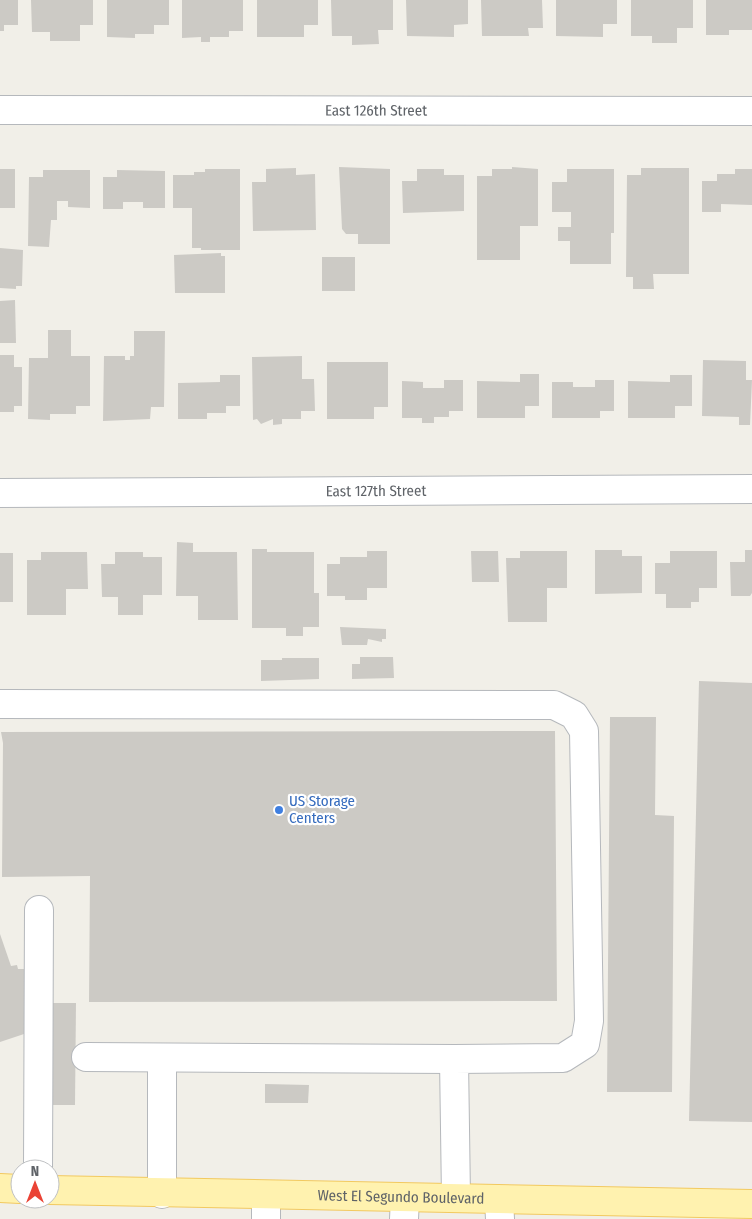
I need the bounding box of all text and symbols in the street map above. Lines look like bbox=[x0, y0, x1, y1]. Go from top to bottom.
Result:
street label: East 126th Street bbox=[325, 101, 427, 120]
street label: East 127th Street bbox=[326, 482, 426, 500]
place label: US Storage Centers bbox=[289, 792, 355, 827]
marker: US Storage Centers bbox=[273, 804, 285, 816]
north arrow bbox=[10, 1159, 60, 1209]
text: N bbox=[31, 1163, 39, 1180]
street label: West El Segundo Boulevard bbox=[317, 1186, 484, 1208]

